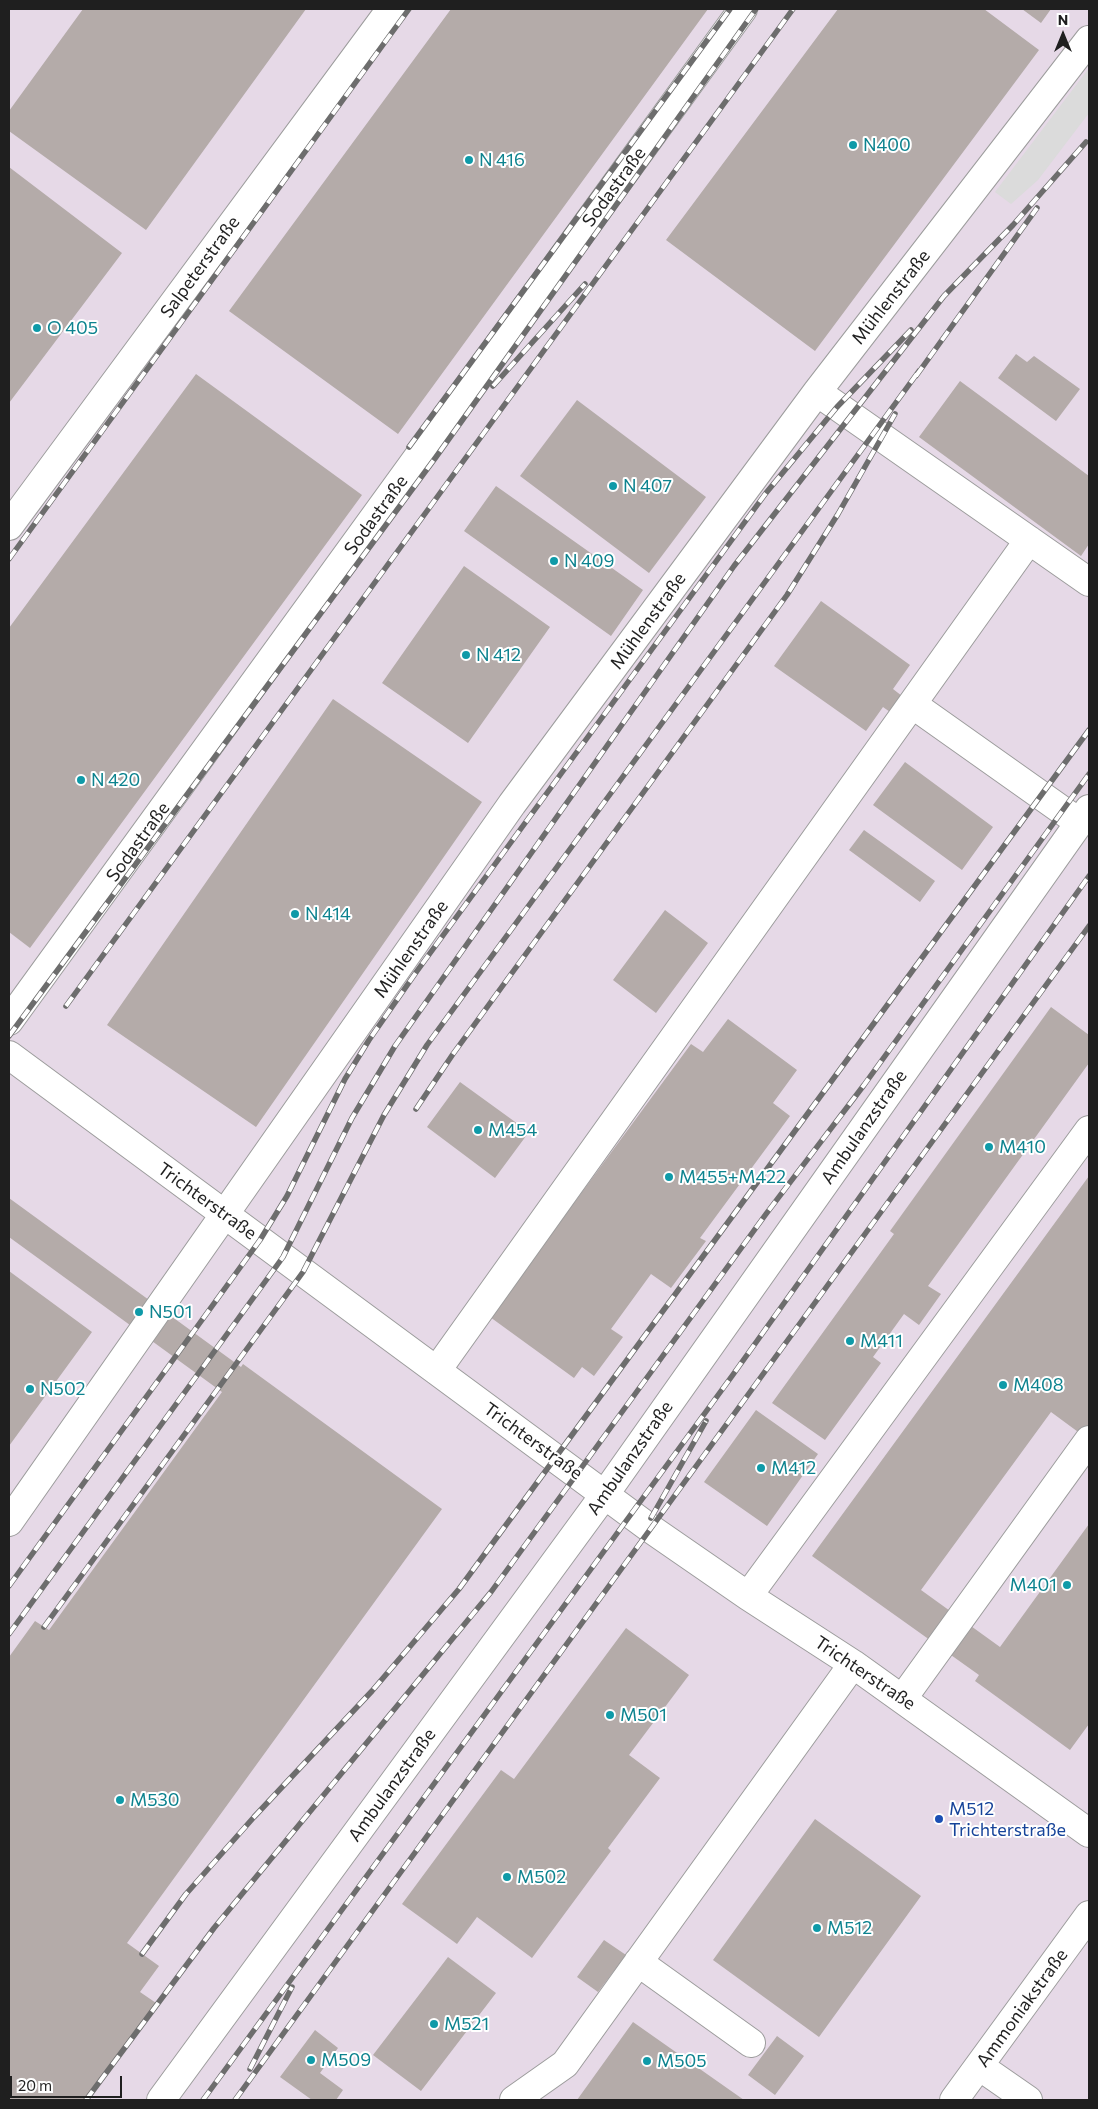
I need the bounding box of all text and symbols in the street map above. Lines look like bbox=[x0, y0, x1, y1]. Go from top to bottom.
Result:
north arrow bbox=[1038, 10, 1088, 60]
text: N bbox=[1058, 11, 1068, 28]
place label: N400 bbox=[863, 134, 911, 156]
marker: N400 bbox=[847, 139, 859, 151]
street label: Sodastraße bbox=[578, 143, 650, 231]
place label: N 416 bbox=[479, 149, 525, 171]
marker: N 416 bbox=[463, 154, 475, 166]
street label: Salpeterstraße bbox=[156, 212, 244, 322]
street label: Mühlenstraße bbox=[847, 245, 935, 349]
place label: O 405 bbox=[47, 317, 98, 339]
marker: O 405 bbox=[31, 322, 43, 334]
street label: Sodastraße bbox=[340, 471, 412, 559]
place label: N 407 bbox=[623, 475, 672, 497]
marker: N 407 bbox=[607, 480, 619, 492]
place label: N 409 bbox=[564, 550, 614, 572]
marker: N 409 bbox=[548, 555, 560, 567]
street label: Mühlenstraße bbox=[606, 568, 690, 674]
place label: N 412 bbox=[476, 644, 521, 666]
marker: N 412 bbox=[460, 649, 472, 661]
place label: N 420 bbox=[91, 769, 140, 791]
marker: N 420 bbox=[75, 774, 87, 786]
street label: Sodastraße bbox=[102, 798, 174, 886]
street label: Mühlenstraße bbox=[369, 896, 453, 1002]
place label: N 414 bbox=[305, 903, 351, 925]
marker: N 414 bbox=[289, 908, 301, 920]
street label: Ambulanzstraße bbox=[817, 1066, 911, 1188]
place label: M454 bbox=[488, 1119, 537, 1141]
marker: M454 bbox=[472, 1124, 484, 1136]
place label: M410 bbox=[999, 1136, 1046, 1158]
marker: M410 bbox=[983, 1141, 995, 1153]
street label: Trichterstraße bbox=[153, 1158, 261, 1244]
place label: M455+M422 bbox=[679, 1166, 786, 1188]
marker: M455+M422 bbox=[663, 1171, 675, 1183]
place label: N501 bbox=[149, 1301, 192, 1323]
marker: N501 bbox=[133, 1306, 145, 1318]
place label: M411 bbox=[860, 1330, 903, 1352]
marker: M411 bbox=[844, 1335, 856, 1347]
place label: M408 bbox=[1013, 1374, 1064, 1396]
place label: N502 bbox=[40, 1378, 86, 1400]
marker: M408 bbox=[997, 1379, 1009, 1391]
marker: N502 bbox=[24, 1383, 36, 1395]
street label: Ambulanzstraße bbox=[583, 1397, 677, 1519]
street label: Trichterstraße bbox=[479, 1398, 587, 1484]
place label: M412 bbox=[771, 1457, 816, 1479]
marker: M412 bbox=[755, 1462, 767, 1474]
place label: M401 bbox=[1010, 1574, 1057, 1596]
marker: M401 bbox=[1061, 1579, 1073, 1591]
street label: Trichterstraße bbox=[810, 1631, 920, 1715]
place label: M501 bbox=[620, 1704, 667, 1726]
marker: M501 bbox=[604, 1709, 616, 1721]
street label: Ambulanzstraße bbox=[344, 1724, 440, 1846]
place label: M530 bbox=[130, 1789, 180, 1811]
marker: M530 bbox=[114, 1794, 126, 1806]
place label: M512 Trichterstraße bbox=[949, 1798, 1066, 1840]
marker: M512 Trichterstraße bbox=[933, 1813, 945, 1825]
place label: M502 bbox=[517, 1866, 566, 1888]
marker: M502 bbox=[501, 1871, 513, 1883]
place label: M512 bbox=[827, 1917, 872, 1939]
marker: M512 bbox=[811, 1922, 823, 1934]
street label: Ammoniakstraße bbox=[972, 1945, 1072, 2071]
place label: M521 bbox=[444, 2013, 489, 2035]
marker: M521 bbox=[428, 2018, 440, 2030]
place label: M509 bbox=[321, 2049, 371, 2071]
place label: M505 bbox=[657, 2050, 707, 2072]
marker: M509 bbox=[305, 2054, 317, 2066]
marker: M505 bbox=[641, 2055, 653, 2067]
scale bar bbox=[12, 2066, 125, 2098]
text: 20 m bbox=[18, 2076, 52, 2094]

